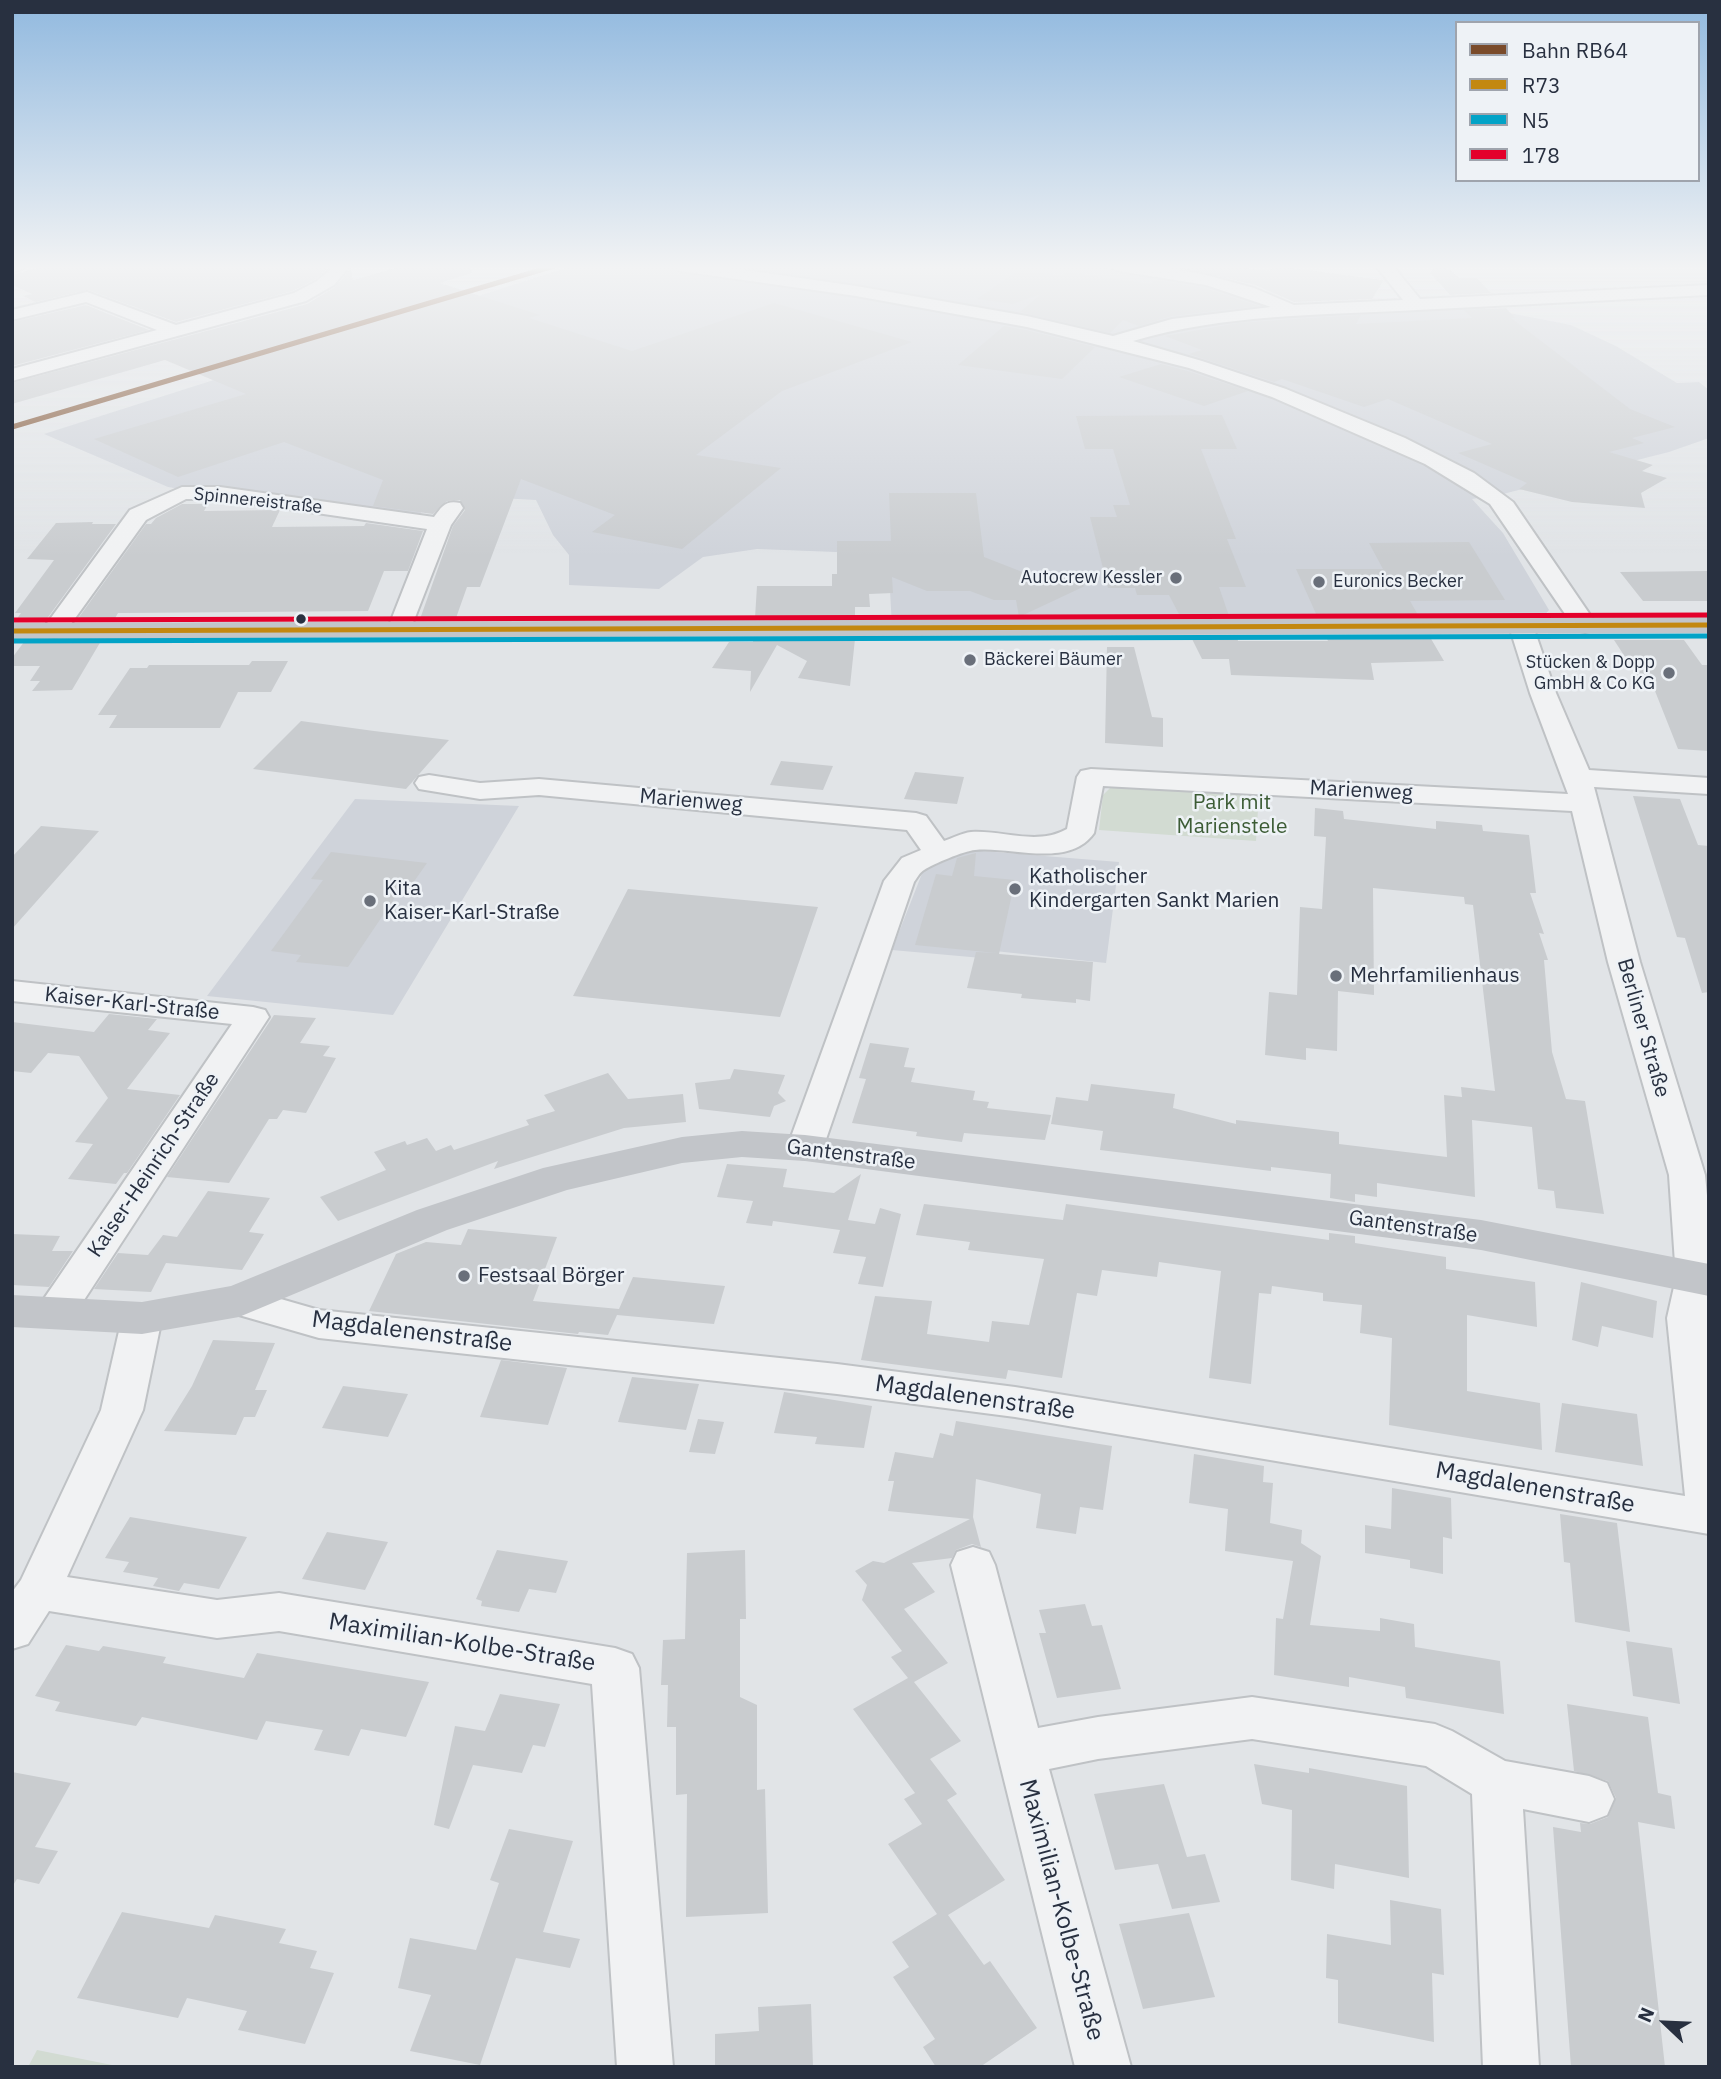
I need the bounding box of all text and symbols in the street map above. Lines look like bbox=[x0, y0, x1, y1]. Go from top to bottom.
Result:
legend bbox=[1455, 21, 1700, 182]
text: Bahn RB64 bbox=[1522, 36, 1628, 64]
text: R73 bbox=[1522, 71, 1561, 99]
text: N5 bbox=[1522, 106, 1549, 134]
text: 178 bbox=[1522, 141, 1560, 169]
street label: Spinnereistraße bbox=[193, 484, 323, 518]
place label: Autocrew Kessler bbox=[1021, 567, 1162, 589]
marker: Autocrew Kessler bbox=[1168, 570, 1184, 586]
place label: Euronics Becker bbox=[1333, 571, 1463, 593]
marker: Euronics Becker bbox=[1311, 574, 1327, 590]
unlabelled marker bbox=[294, 612, 308, 626]
place label: Bäckerei Bäumer bbox=[984, 649, 1122, 671]
marker: Bäckerei Bäumer bbox=[962, 652, 978, 668]
place label: Stücken & Dopp GmbH & Co KG bbox=[1526, 652, 1655, 694]
marker: Stücken & Dopp GmbH & Co KG bbox=[1661, 665, 1677, 681]
street label: Marienweg bbox=[1309, 776, 1413, 806]
street label: Marienweg bbox=[638, 784, 744, 818]
park label: Park mit Marienstele bbox=[1177, 790, 1287, 840]
place label: Katholischer Kindergarten Sankt Marien bbox=[1029, 864, 1279, 914]
place label: Kita Kaiser-Karl-Straße bbox=[384, 876, 560, 926]
marker: Katholischer Kindergarten Sankt Marien bbox=[1007, 881, 1023, 897]
marker: Kita Kaiser-Karl-Straße bbox=[362, 893, 378, 909]
street label: Berliner Straße bbox=[1611, 956, 1675, 1100]
place label: Mehrfamilienhaus bbox=[1350, 963, 1520, 989]
marker: Mehrfamilienhaus bbox=[1328, 968, 1344, 984]
street label: Kaiser-Karl-Straße bbox=[43, 982, 221, 1026]
street label: Kaiser-Heinrich-Straße bbox=[83, 1068, 225, 1262]
street label: Gantenstraße bbox=[785, 1135, 917, 1175]
street label: Gantenstraße bbox=[1347, 1205, 1479, 1249]
place label: Festsaal Börger bbox=[478, 1263, 624, 1289]
marker: Festsaal Börger bbox=[456, 1268, 472, 1284]
street label: Magdalenenstraße bbox=[310, 1305, 514, 1359]
street label: Magdalenenstraße bbox=[873, 1370, 1077, 1426]
street label: Magdalenenstraße bbox=[1433, 1456, 1637, 1520]
street label: Maximilian-Kolbe-Straße bbox=[327, 1608, 597, 1678]
street label: Maximilian-Kolbe-Straße bbox=[1012, 1776, 1110, 2044]
north arrow bbox=[1630, 1988, 1700, 2058]
text: N bbox=[1632, 2004, 1659, 2026]

